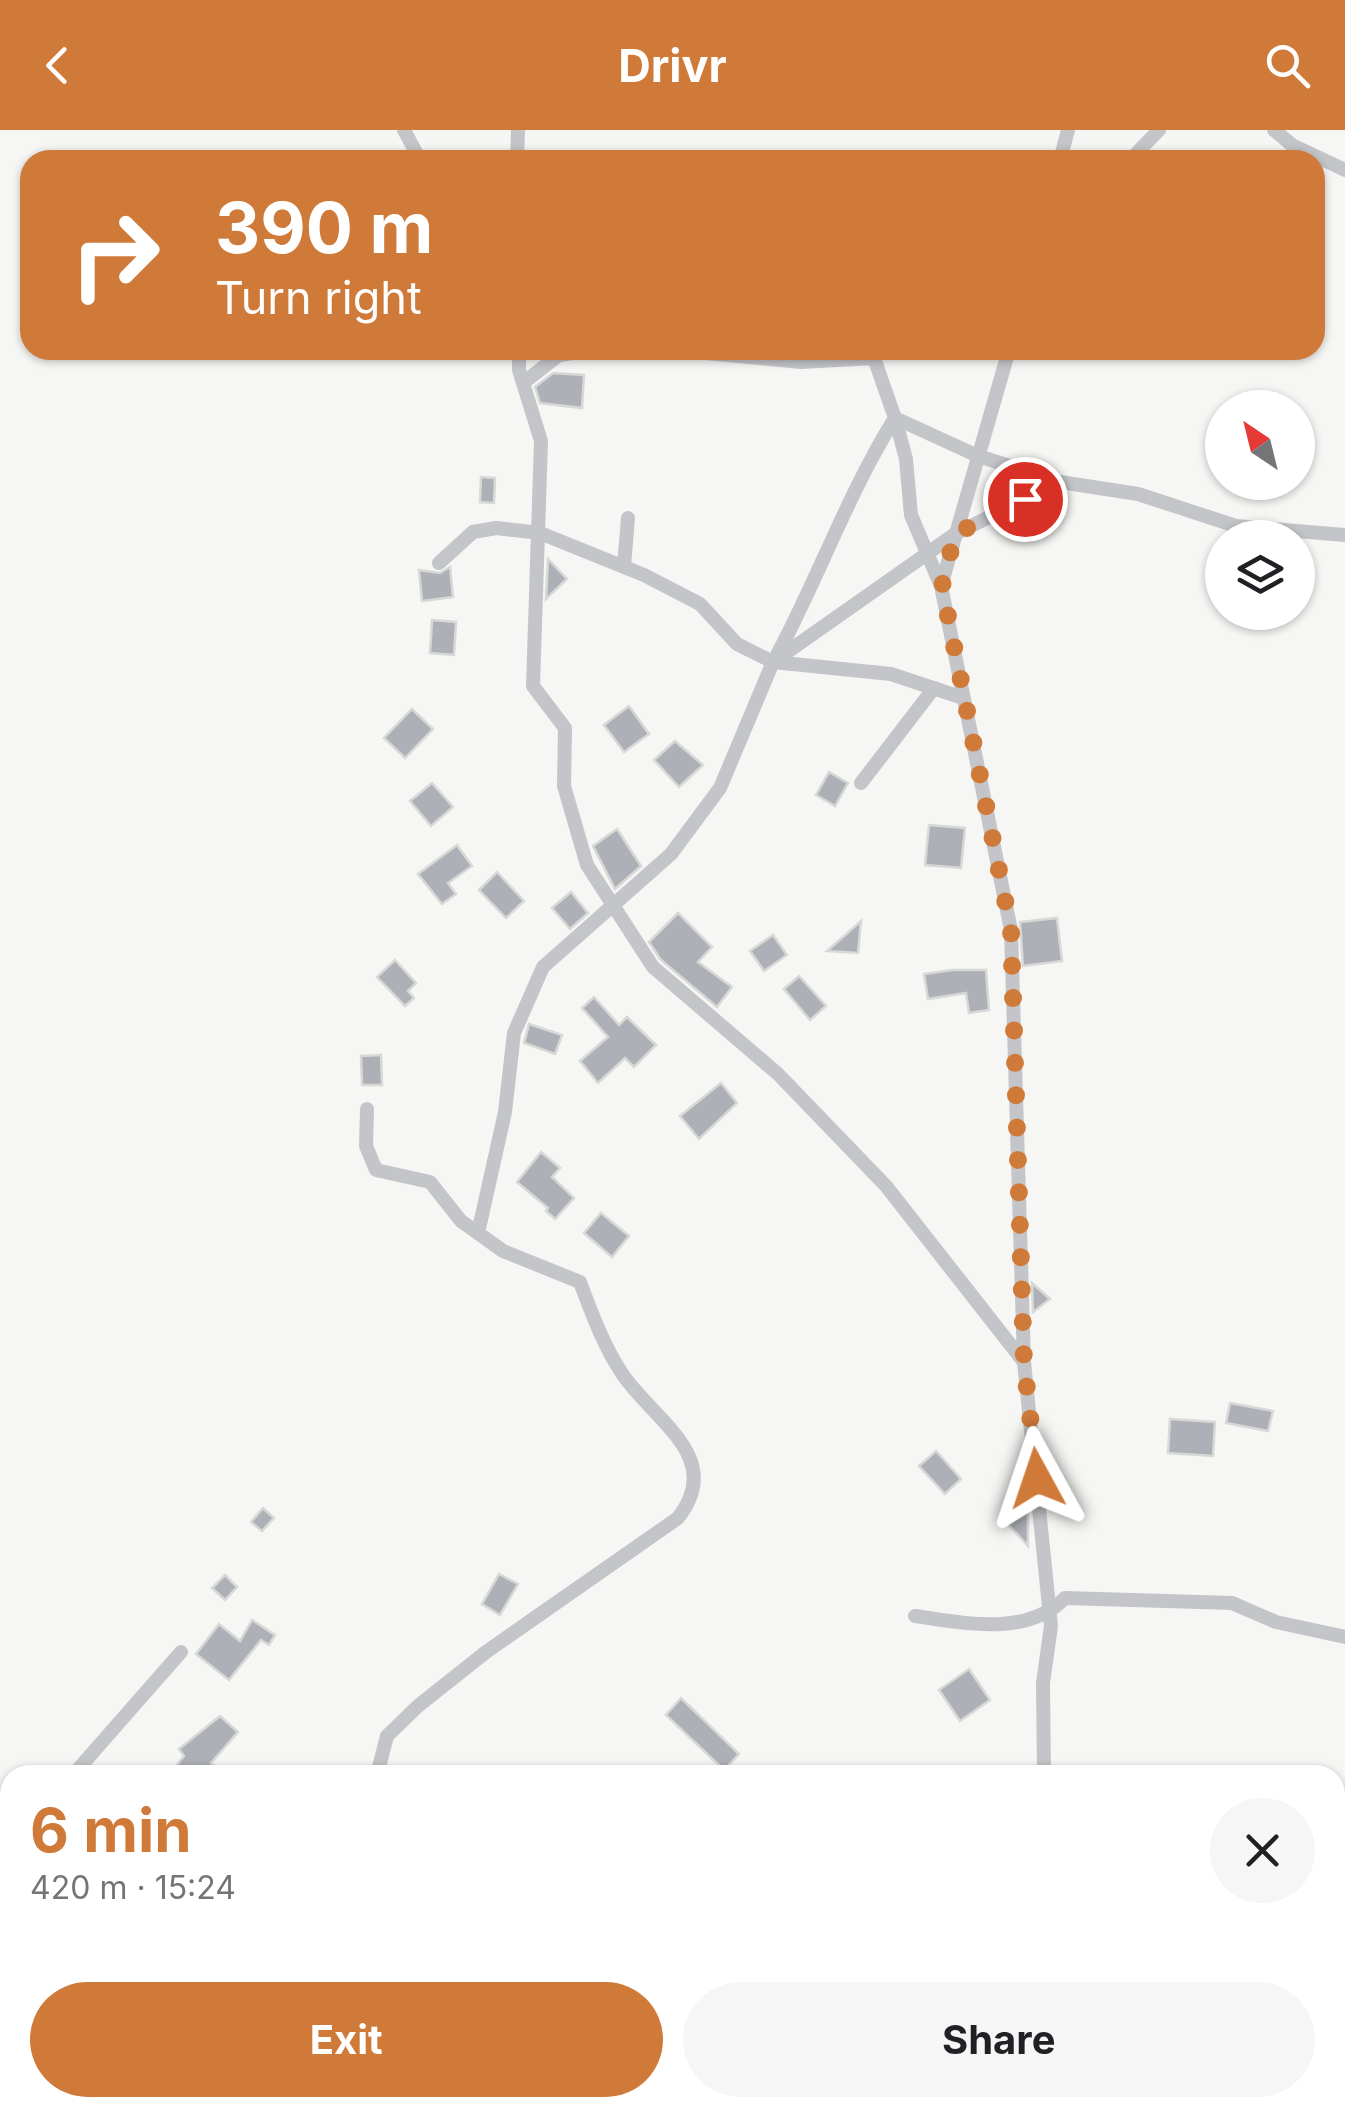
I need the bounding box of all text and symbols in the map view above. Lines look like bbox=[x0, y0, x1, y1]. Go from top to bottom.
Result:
icon: back bbox=[30, 38, 85, 93]
text: Drivr bbox=[618, 38, 727, 93]
icon: search bbox=[1260, 38, 1315, 93]
text: 390 m bbox=[215, 185, 433, 270]
icon: right bbox=[50, 190, 180, 320]
text: Turn right bbox=[215, 270, 422, 325]
north arrow bbox=[1205, 390, 1315, 500]
map controls bbox=[1205, 390, 1315, 630]
pin bbox=[983, 457, 1068, 542]
icon: arrive bbox=[998, 472, 1053, 527]
button: layers bbox=[1205, 520, 1315, 630]
position arrow bbox=[985, 1426, 1089, 1530]
text: 6 min bbox=[30, 1794, 192, 1866]
button: close bbox=[1210, 1798, 1315, 1903]
text: 420 m · 15:24 bbox=[30, 1868, 236, 1907]
button: Exit bbox=[30, 1982, 663, 2097]
button: Share bbox=[683, 1982, 1315, 2097]

